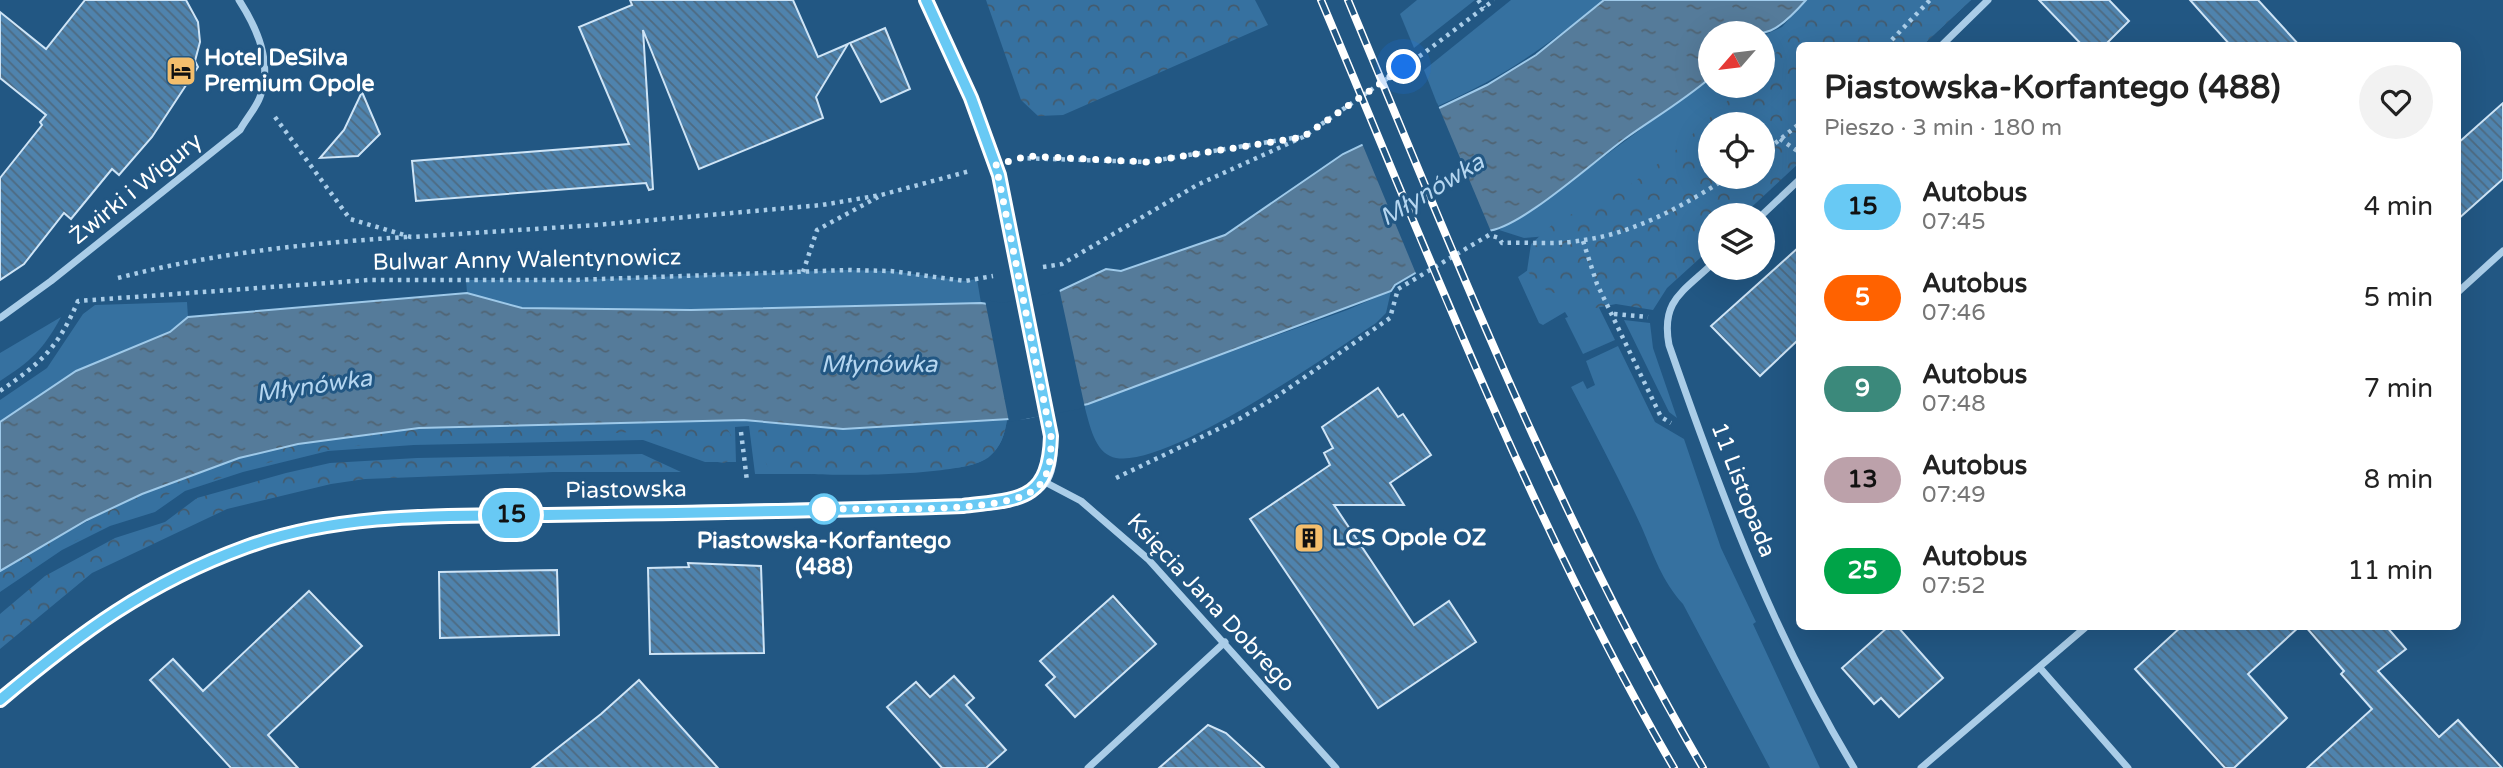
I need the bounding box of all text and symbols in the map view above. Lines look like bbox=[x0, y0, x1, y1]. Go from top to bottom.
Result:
north arrow bbox=[1698, 21, 1774, 98]
map controls bbox=[1698, 21, 1775, 280]
place label: Hotel DeSilva Premium Opole bbox=[204, 44, 374, 98]
your location bbox=[1386, 49, 1421, 84]
hotel icon: Hotel DeSilva Premium Opole bbox=[164, 54, 198, 88]
button: heart bbox=[2359, 65, 2433, 139]
text: Piastowska-Korfantego (488) bbox=[1824, 68, 2281, 107]
button: locate bbox=[1698, 112, 1775, 189]
text: Pieszo · 3 min · 180 m bbox=[1824, 114, 2062, 142]
street label: Żwirki i Wigury bbox=[64, 127, 208, 251]
water label: Młynówka bbox=[1375, 147, 1490, 232]
text: Autobus bbox=[1922, 177, 2027, 208]
text: 4 min bbox=[2364, 191, 2433, 222]
text: 15 bbox=[1847, 192, 1878, 221]
button: layers bbox=[1698, 203, 1775, 280]
text: 07:45 bbox=[1922, 208, 1986, 236]
street label: Bulwar Anny Walentynowicz bbox=[372, 243, 682, 277]
text: Autobus bbox=[1922, 268, 2027, 299]
text: 5 min bbox=[2364, 282, 2433, 313]
text: 5 bbox=[1855, 283, 1870, 312]
text: 07:46 bbox=[1922, 299, 1986, 327]
water label: Młynówka bbox=[821, 350, 938, 379]
text: Autobus bbox=[1922, 359, 2027, 390]
water label: Młynówka bbox=[254, 363, 374, 408]
text: 7 min bbox=[2364, 373, 2433, 404]
text: 9 bbox=[1855, 374, 1870, 403]
text: 07:48 bbox=[1922, 390, 1986, 418]
street label: 11 Listopada bbox=[1704, 419, 1782, 561]
text: Autobus bbox=[1922, 450, 2027, 481]
text: 8 min bbox=[2364, 464, 2433, 495]
text: 13 bbox=[1847, 465, 1878, 494]
street label: Piastowska bbox=[565, 475, 687, 505]
text: 07:49 bbox=[1922, 481, 1986, 509]
line badge: 15 bbox=[480, 492, 542, 538]
marker: Piastowska-Korfantego (488) bbox=[809, 494, 839, 524]
text: 15 bbox=[496, 500, 526, 529]
street label: Księcia Jana Dobrego bbox=[1121, 508, 1301, 698]
building icon: LCS Opole OZ bbox=[1292, 521, 1326, 555]
place label: LCS Opole OZ bbox=[1332, 524, 1487, 552]
place label: Piastowska-Korfantego (488) bbox=[697, 527, 951, 581]
text: Autobus bbox=[1922, 541, 2027, 572]
text: 11 min bbox=[2347, 555, 2433, 586]
text: 25 bbox=[1847, 556, 1878, 585]
text: 07:52 bbox=[1922, 572, 1986, 600]

